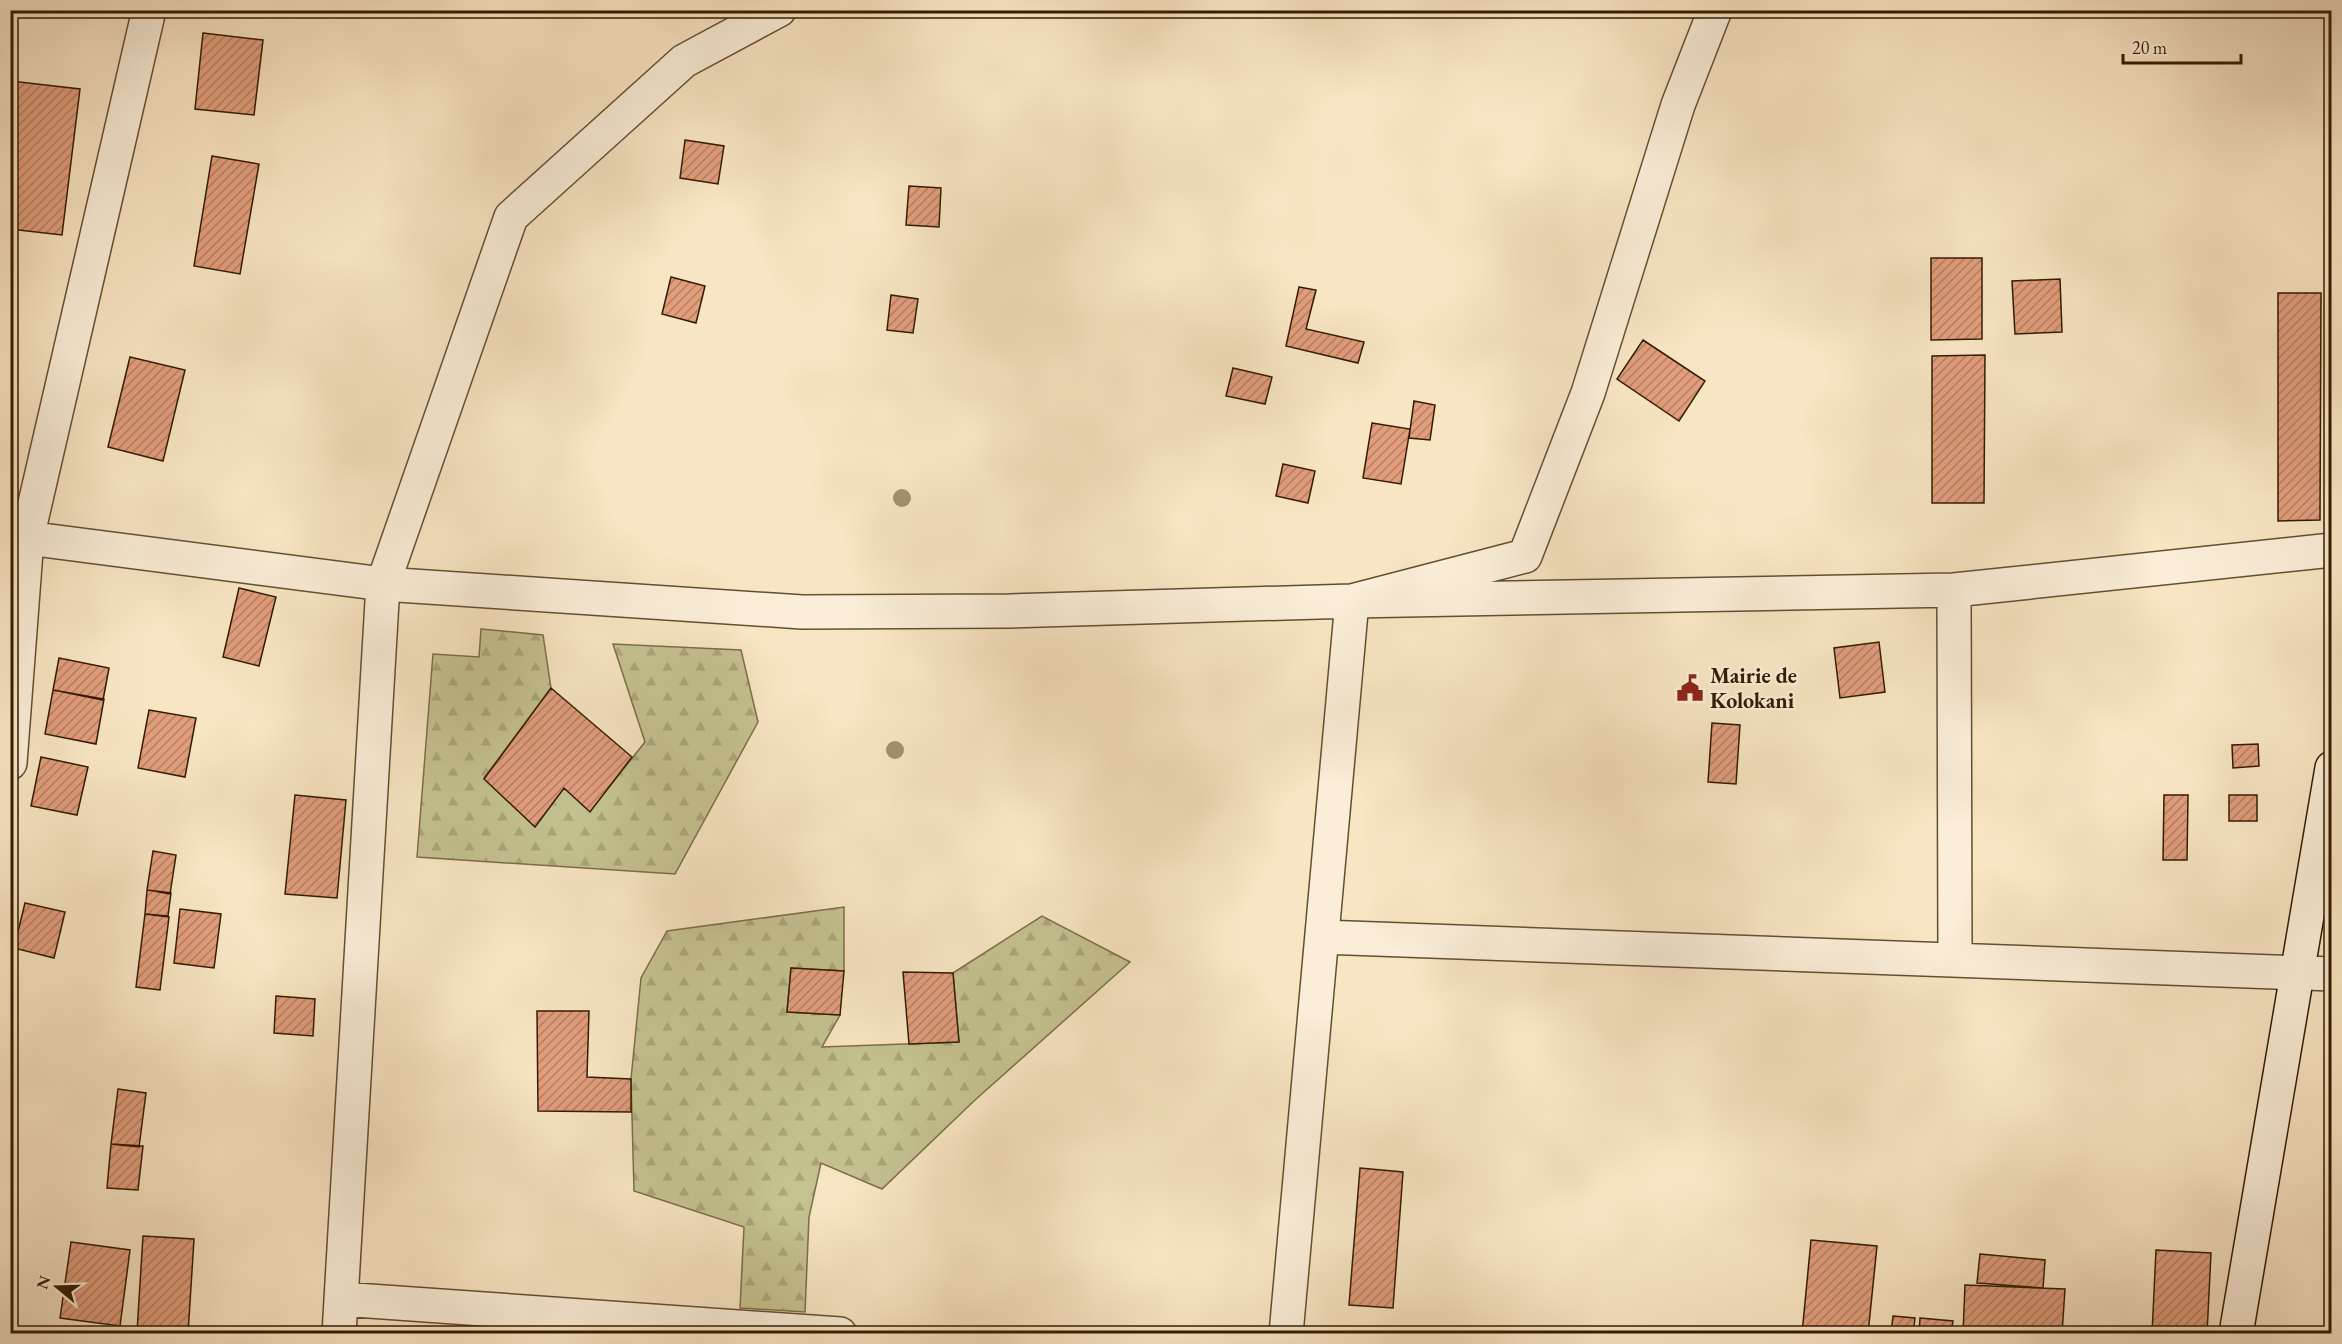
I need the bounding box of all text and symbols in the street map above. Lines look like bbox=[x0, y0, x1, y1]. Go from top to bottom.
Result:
scale bar bbox=[2123, 27, 2242, 65]
text: 20 m bbox=[2132, 36, 2167, 59]
place label: Mairie de Kolokani bbox=[1710, 661, 1797, 715]
public building icon: Mairie de Kolokani bbox=[1675, 673, 1705, 703]
north arrow bbox=[27, 1257, 87, 1317]
text: N bbox=[31, 1273, 55, 1292]

